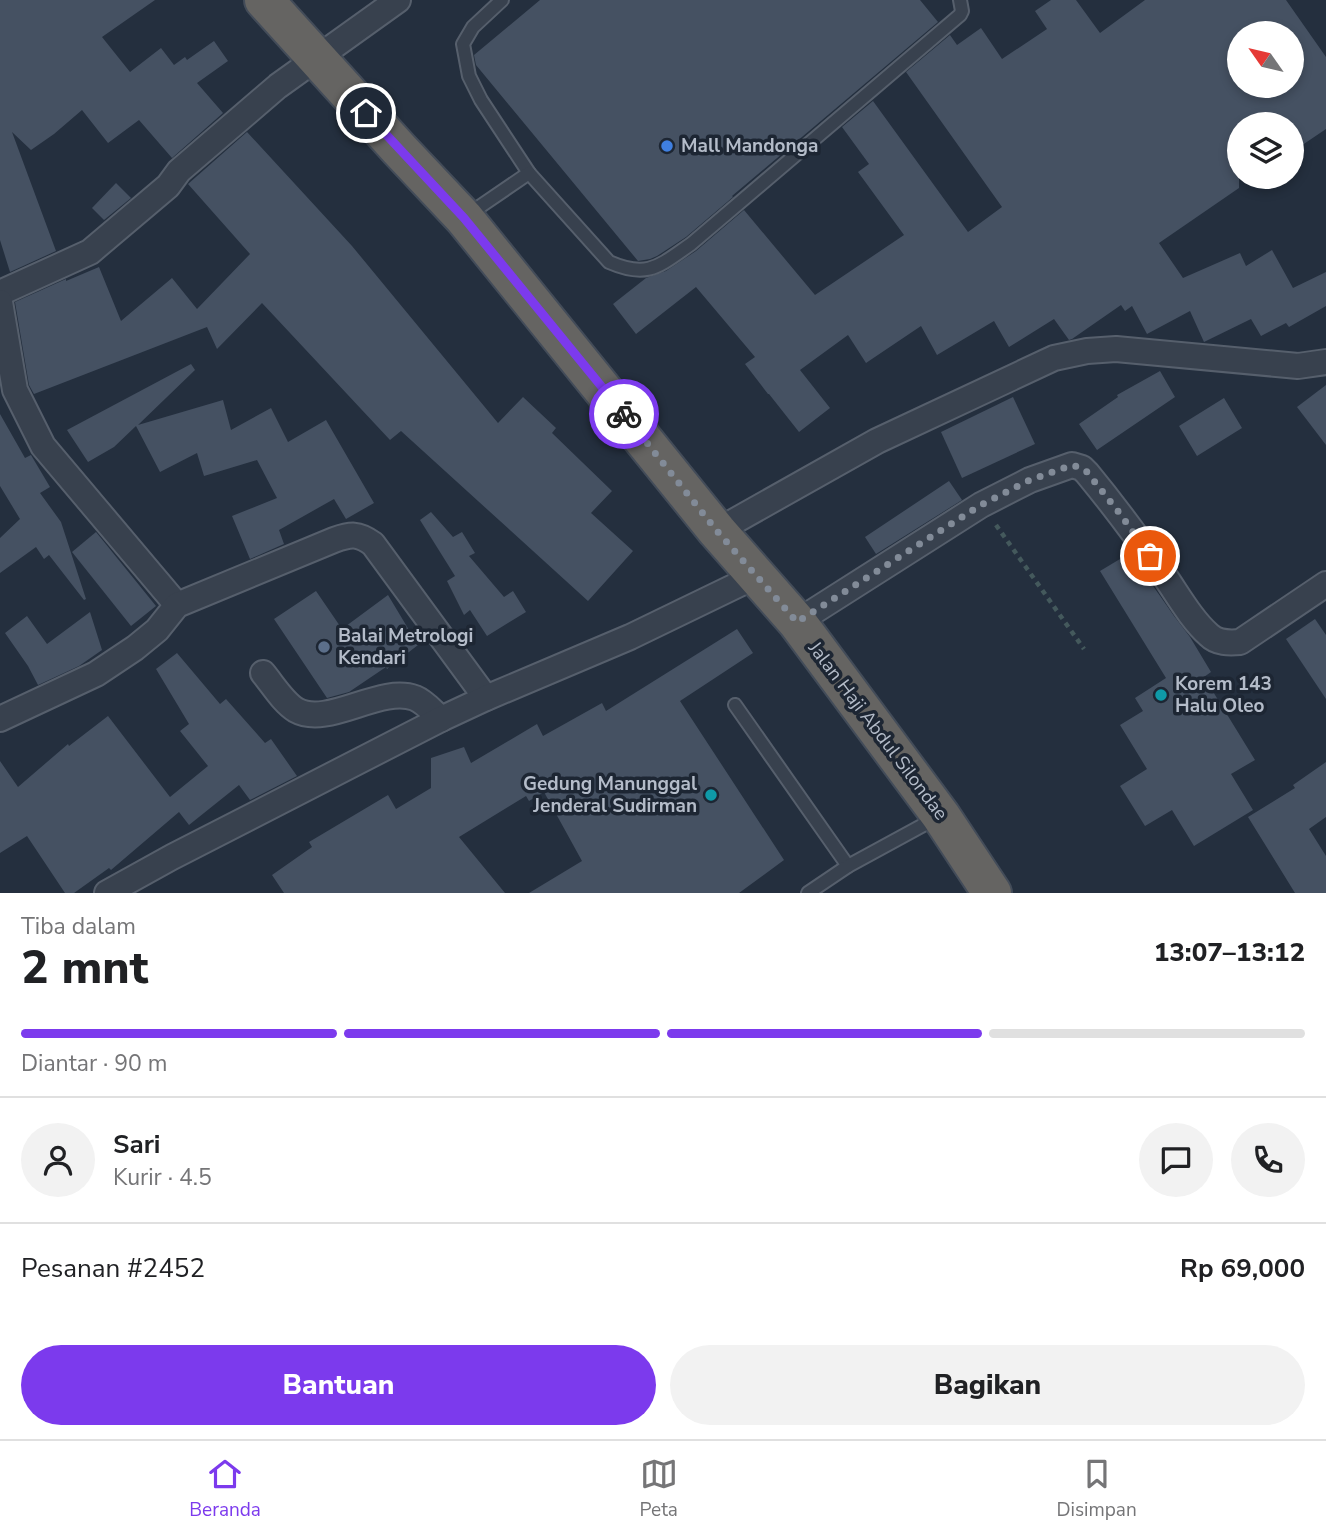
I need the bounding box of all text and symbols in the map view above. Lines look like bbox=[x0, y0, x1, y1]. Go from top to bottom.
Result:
north arrow bbox=[1227, 21, 1304, 98]
map controls bbox=[1227, 21, 1304, 189]
pin bbox=[336, 83, 396, 143]
icon: home bbox=[347, 94, 385, 132]
button: layers bbox=[1227, 112, 1304, 189]
place label: Mall Mandonga bbox=[681, 133, 818, 159]
marker: Mall Mandonga bbox=[659, 138, 675, 154]
courier bbox=[589, 379, 659, 449]
icon: bike bbox=[605, 395, 643, 433]
pin bbox=[1120, 526, 1180, 586]
icon: bag bbox=[1131, 537, 1169, 575]
place label: Balai Metrologi Kendari bbox=[338, 623, 473, 671]
street label: Jalan Haji Abdul Silondae bbox=[802, 636, 954, 826]
marker: Balai Metrologi Kendari bbox=[316, 639, 332, 655]
place label: Korem 143 Halu Oleo bbox=[1175, 671, 1272, 719]
marker: Korem 143 Halu Oleo bbox=[1153, 687, 1169, 703]
place label: Gedung Manunggal Jenderal Sudirman bbox=[523, 771, 697, 819]
marker: Gedung Manunggal Jenderal Sudirman bbox=[703, 787, 719, 803]
text: Tiba dalam bbox=[21, 911, 136, 942]
text: 13:07–13:12 bbox=[1154, 935, 1305, 970]
text: 2 mnt bbox=[21, 936, 148, 999]
text: Diantar · 90 m bbox=[21, 1048, 167, 1079]
button: person bbox=[21, 1123, 95, 1197]
button: chat bbox=[1139, 1123, 1213, 1197]
button: phone bbox=[1231, 1123, 1305, 1197]
text: Sari bbox=[113, 1127, 160, 1162]
text: Kurir · 4.5 bbox=[113, 1162, 212, 1193]
text: Pesanan #2452 bbox=[21, 1251, 205, 1286]
text: Rp 69,000 bbox=[1180, 1251, 1305, 1286]
button: Bantuan bbox=[21, 1345, 656, 1425]
button: Bagikan bbox=[670, 1345, 1305, 1425]
tab: Beranda bbox=[189, 1455, 261, 1523]
tab: Peta bbox=[639, 1455, 678, 1523]
tab: Disimpan bbox=[1056, 1455, 1137, 1523]

